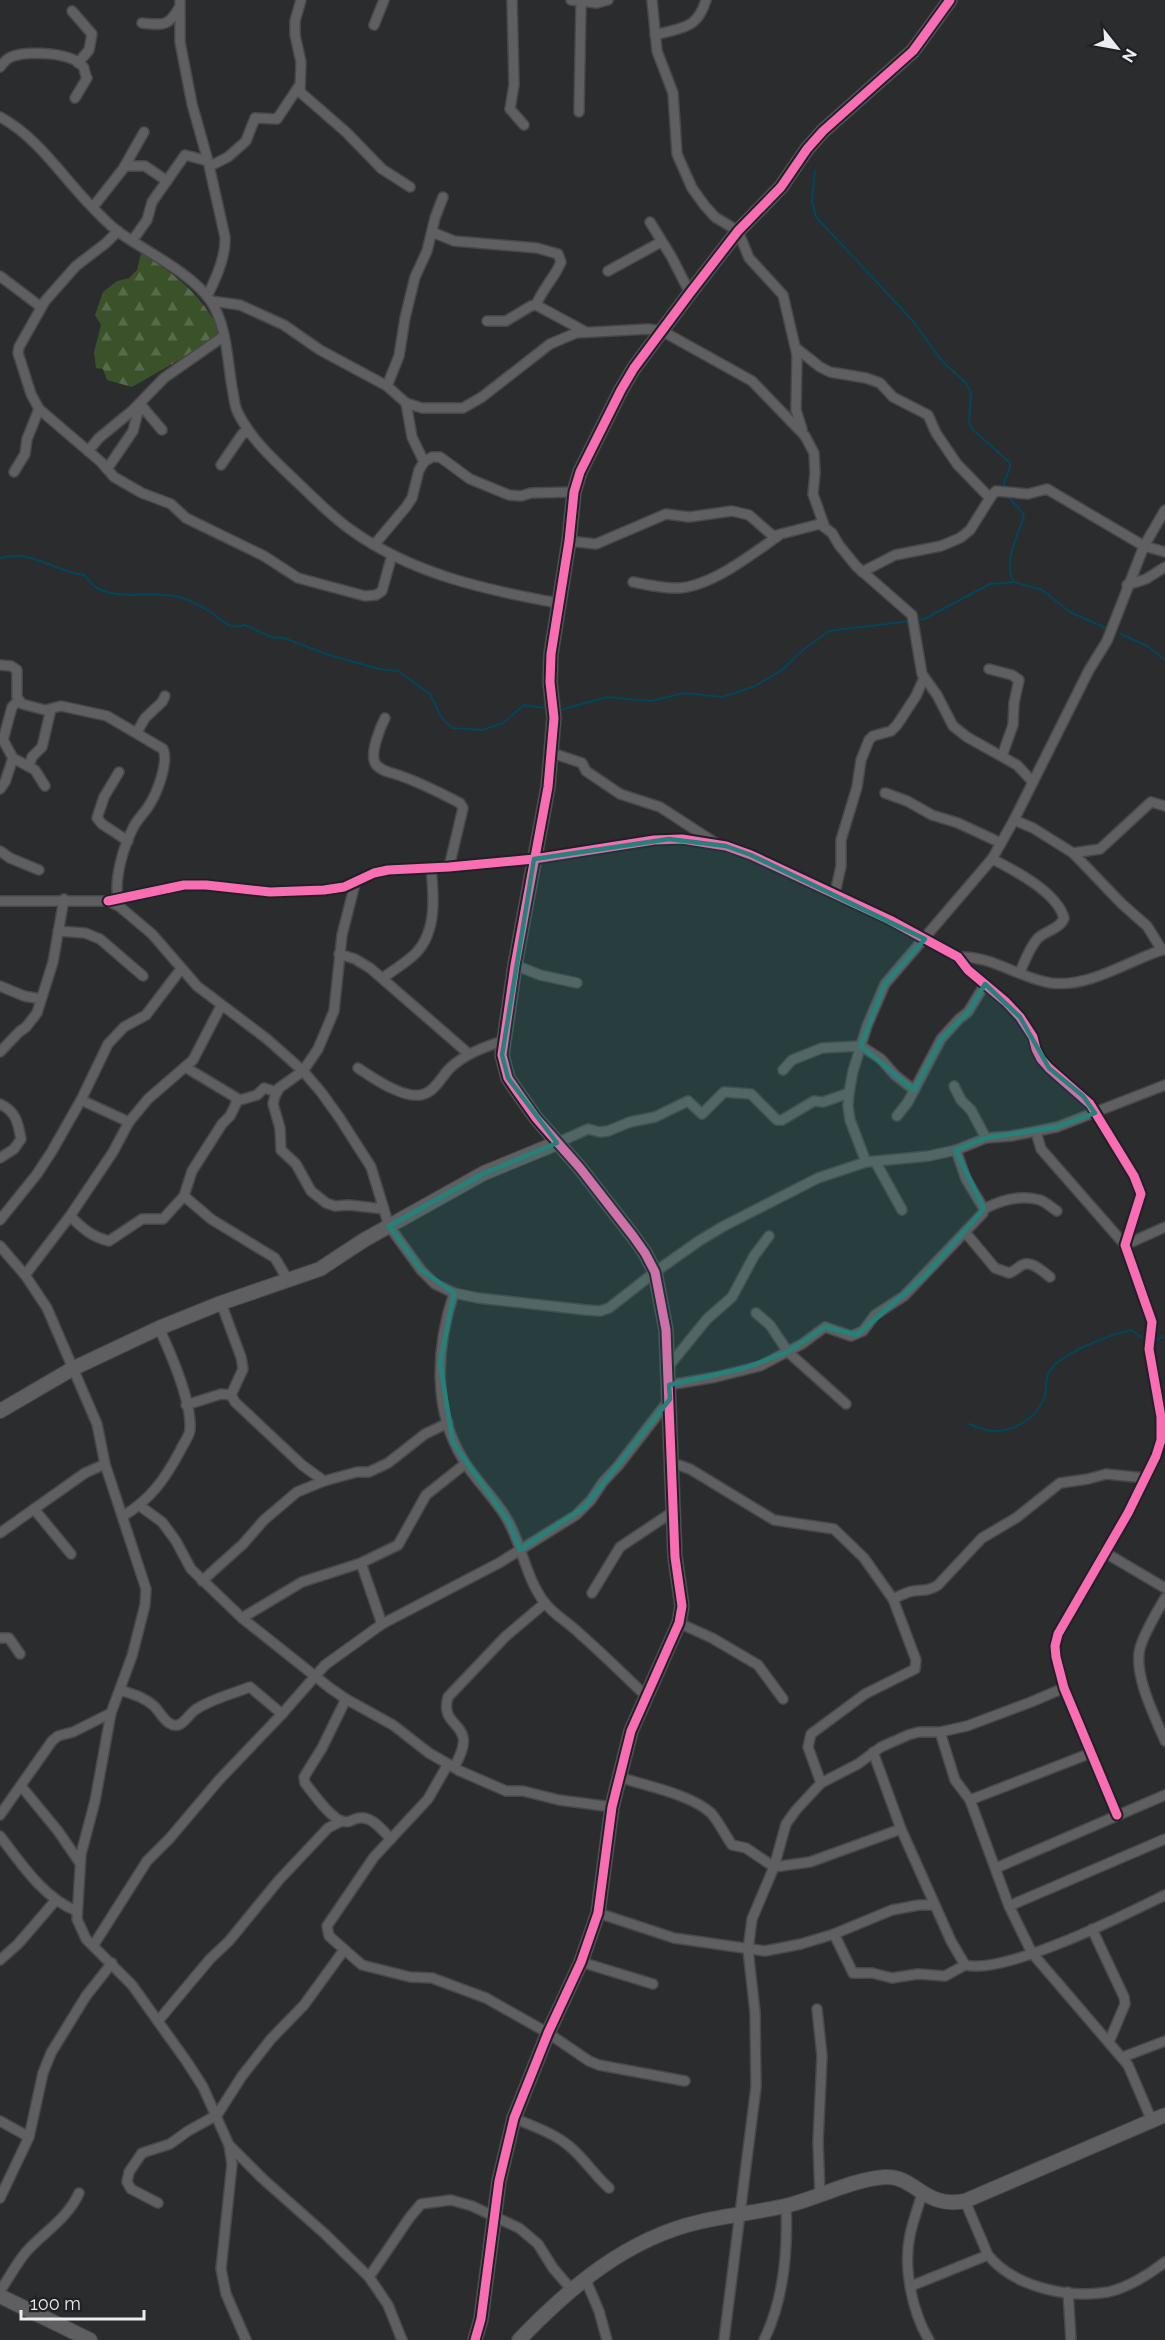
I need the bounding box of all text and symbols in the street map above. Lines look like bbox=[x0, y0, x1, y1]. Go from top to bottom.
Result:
north arrow bbox=[1087, 18, 1147, 78]
text: N bbox=[1118, 45, 1141, 66]
scale bar bbox=[21, 2283, 144, 2321]
text: 100 m bbox=[30, 2293, 81, 2314]

